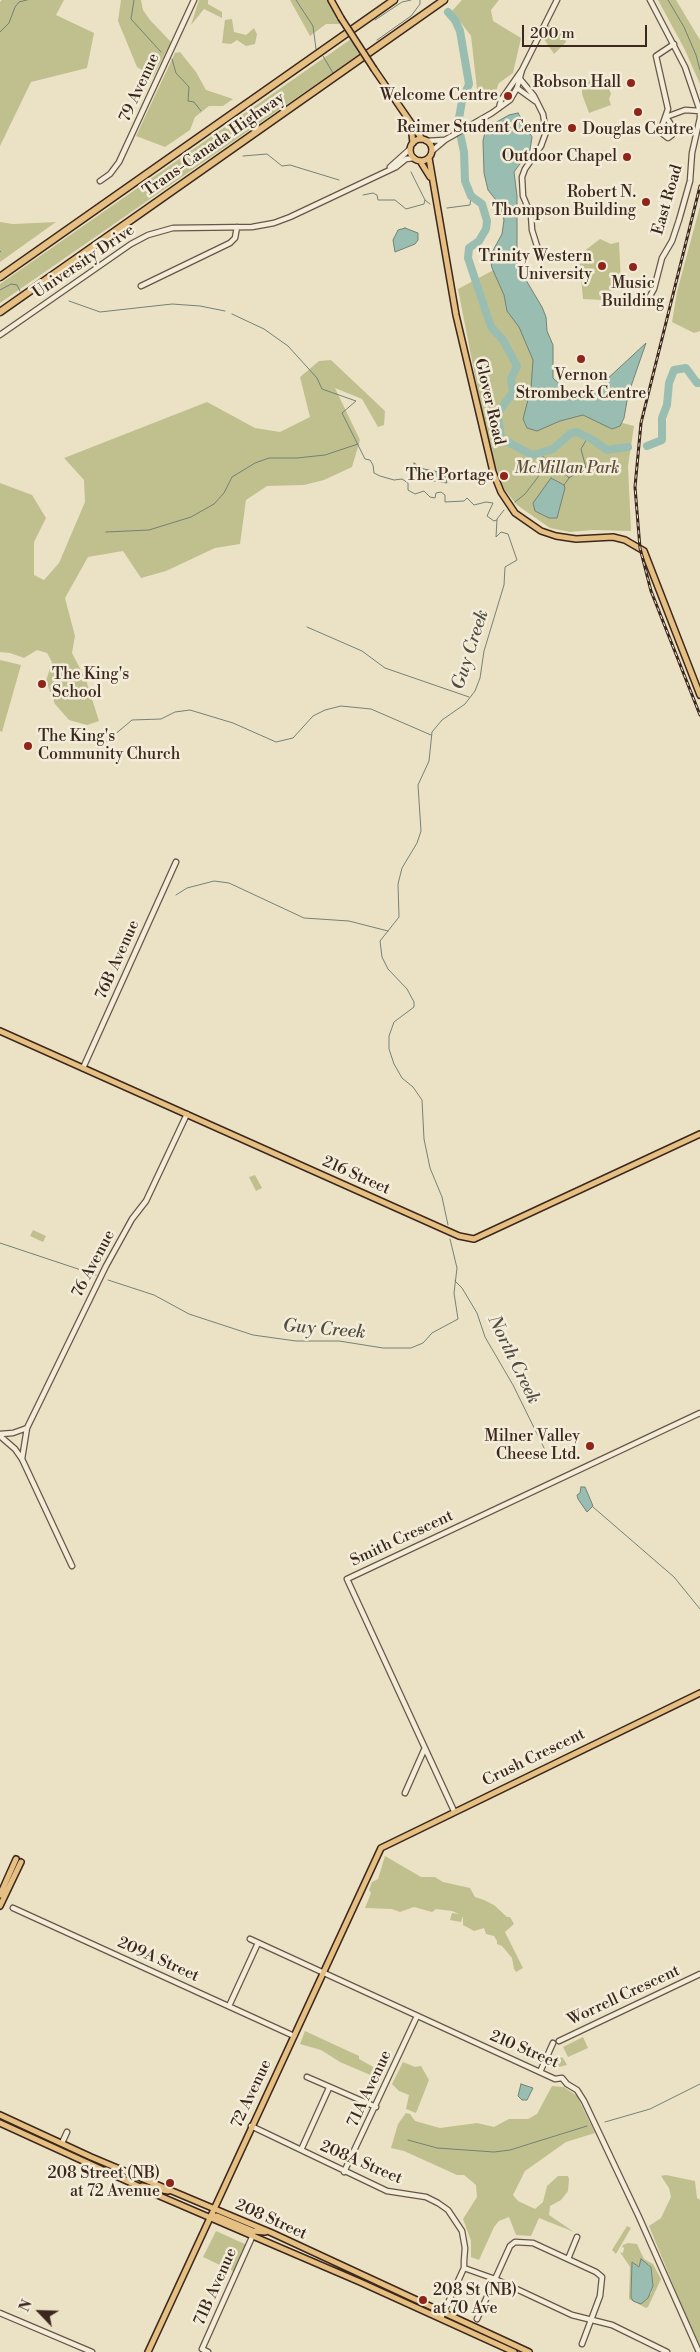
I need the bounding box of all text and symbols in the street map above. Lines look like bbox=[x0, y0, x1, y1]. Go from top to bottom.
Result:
scale bar bbox=[525, 15, 650, 47]
text: 200 m bbox=[530, 24, 575, 43]
street label: 79 Avenue bbox=[116, 51, 164, 125]
place label: Robson Hall bbox=[533, 73, 621, 93]
marker: Robson Hall bbox=[625, 77, 637, 89]
place label: Welcome Centre bbox=[380, 86, 498, 106]
street label: Trans-Canada Highway bbox=[139, 89, 289, 201]
marker: Welcome Centre bbox=[502, 90, 514, 102]
marker: Douglas Centre bbox=[632, 106, 644, 118]
place label: Reimer Student Centre bbox=[397, 118, 562, 138]
place label: Douglas Centre bbox=[582, 120, 694, 140]
marker: Reimer Student Centre bbox=[566, 122, 578, 134]
place label: Outdoor Chapel bbox=[502, 147, 617, 167]
marker: Outdoor Chapel bbox=[621, 151, 633, 163]
street label: East Road bbox=[649, 163, 687, 237]
place label: Robert N. Thompson Building bbox=[492, 183, 636, 221]
marker: Robert N. Thompson Building bbox=[640, 196, 652, 208]
street label: University Drive bbox=[30, 221, 138, 303]
place label: Trinity Western University bbox=[479, 247, 592, 285]
marker: Trinity Western University bbox=[596, 260, 608, 272]
marker: Music Building bbox=[627, 261, 639, 273]
place label: Music Building bbox=[602, 274, 664, 312]
marker: Vernon Strombeck Centre bbox=[575, 353, 587, 365]
street label: Glover Road bbox=[470, 357, 508, 447]
place label: Vernon Strombeck Centre bbox=[516, 366, 646, 404]
park label: McMillan Park bbox=[515, 459, 619, 479]
place label: The Portage bbox=[406, 466, 494, 486]
marker: The Portage bbox=[498, 470, 510, 482]
water label: Guy Creek bbox=[448, 607, 494, 693]
place label: The King's School bbox=[52, 665, 129, 703]
marker: The King's School bbox=[36, 678, 48, 690]
place label: The King's Community Church bbox=[38, 727, 180, 765]
marker: The King's Community Church bbox=[22, 740, 34, 752]
street label: 76B Avenue bbox=[92, 917, 144, 1003]
street label: 216 Street bbox=[319, 1153, 393, 1199]
street label: 76 Avenue bbox=[68, 1227, 120, 1301]
water label: North Creek bbox=[482, 1312, 544, 1408]
water label: Guy Creek bbox=[282, 1316, 366, 1344]
place label: Milner Valley Cheese Ltd. bbox=[485, 1427, 580, 1465]
marker: Milner Valley Cheese Ltd. bbox=[584, 1440, 596, 1452]
street label: Smith Crescent bbox=[348, 1507, 456, 1571]
street label: Crush Crescent bbox=[480, 1725, 588, 1791]
street label: 209A Street bbox=[114, 1934, 202, 1986]
street label: Worrell Crescent bbox=[565, 1962, 683, 2030]
street label: 210 Street bbox=[487, 2027, 561, 2073]
street label: 71A Avenue bbox=[344, 2048, 396, 2130]
street label: 72 Avenue bbox=[228, 2057, 276, 2131]
street label: 208A Street bbox=[317, 2137, 405, 2189]
place label: 208 Street (NB) at 72 Avenue bbox=[47, 2164, 160, 2202]
marker: 208 Street (NB) at 72 Avenue bbox=[164, 2177, 176, 2189]
street label: 208 Street bbox=[232, 2196, 310, 2244]
street label: 71B Avenue bbox=[190, 2245, 242, 2329]
place label: 208 St (NB) at 70 Ave bbox=[433, 2281, 517, 2319]
north arrow bbox=[15, 2287, 65, 2337]
marker: 208 St (NB) at 70 Ave bbox=[417, 2294, 429, 2306]
text: N bbox=[16, 2297, 37, 2315]

